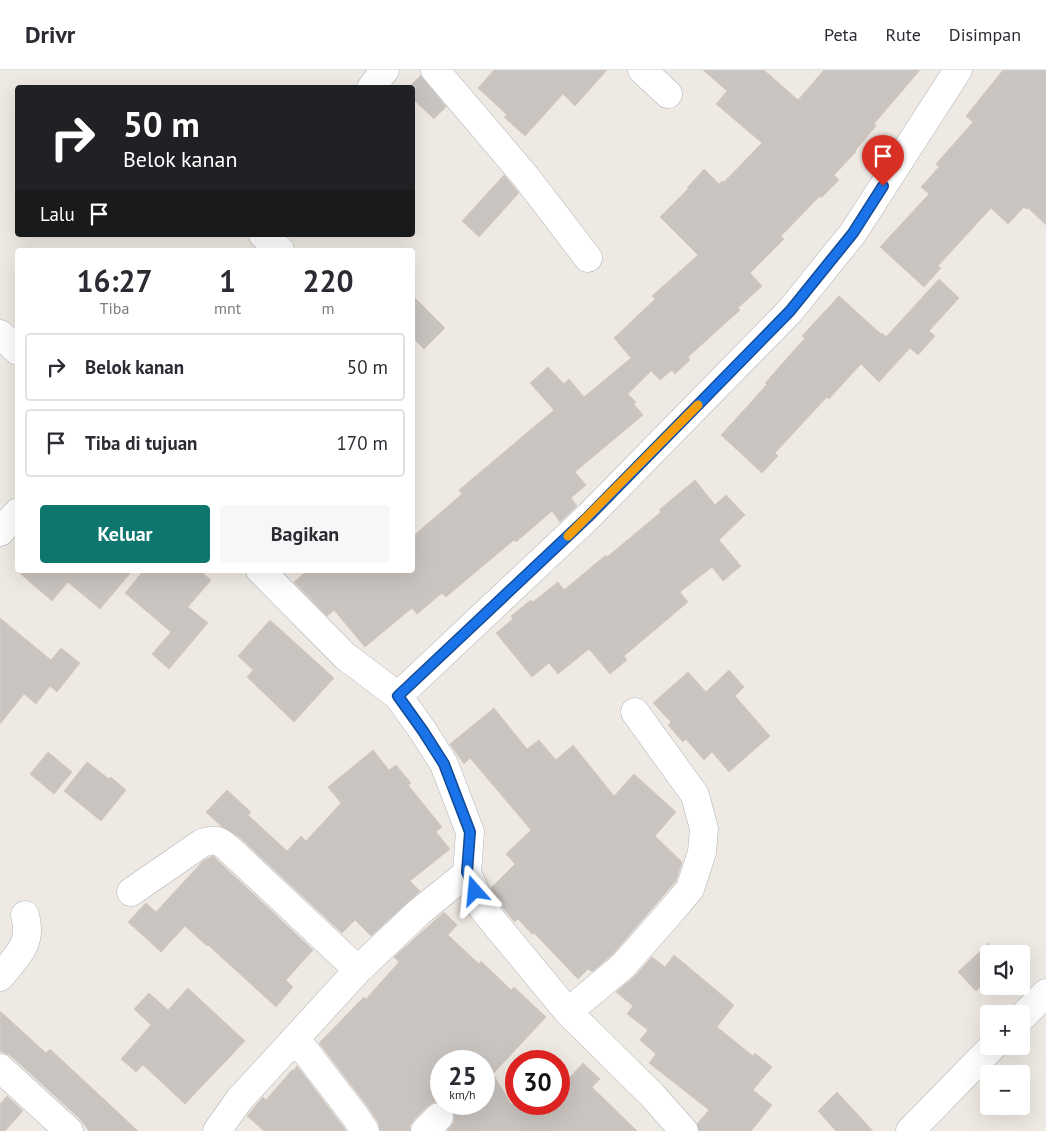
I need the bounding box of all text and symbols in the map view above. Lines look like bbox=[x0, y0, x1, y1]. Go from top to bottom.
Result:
text: Drivr bbox=[25, 19, 75, 50]
text: Peta bbox=[824, 23, 858, 46]
text: Rute bbox=[886, 23, 921, 46]
text: Disimpan bbox=[949, 23, 1021, 46]
text: 50 m bbox=[123, 101, 200, 147]
icon: right bbox=[40, 105, 105, 170]
pin bbox=[862, 135, 904, 186]
icon: arrive bbox=[869, 142, 897, 170]
text: Belok kanan bbox=[123, 145, 237, 173]
icon: arrive bbox=[85, 200, 113, 228]
text: Lalu bbox=[40, 202, 75, 226]
text: 16:27 bbox=[76, 261, 153, 300]
text: 1 bbox=[219, 261, 236, 300]
text: 220 bbox=[303, 261, 354, 300]
text: Tiba bbox=[100, 298, 129, 318]
text: mnt bbox=[214, 298, 241, 318]
text: m bbox=[322, 298, 335, 318]
icon: right bbox=[42, 353, 70, 381]
text: Belok kanan bbox=[85, 355, 184, 379]
text: 50 m bbox=[347, 355, 388, 379]
icon: arrive bbox=[42, 429, 70, 457]
text: Tiba di tujuan bbox=[85, 431, 197, 455]
text: 170 m bbox=[336, 431, 388, 455]
button: Keluar bbox=[40, 505, 210, 563]
button: Bagikan bbox=[220, 505, 390, 563]
position arrow bbox=[448, 864, 500, 916]
map controls bbox=[980, 945, 1030, 1115]
button: sound bbox=[980, 945, 1030, 995]
button: + bbox=[980, 1005, 1030, 1055]
speed limit sign: 30 bbox=[505, 1050, 570, 1115]
text: 25 bbox=[448, 1060, 477, 1092]
button: − bbox=[980, 1065, 1030, 1115]
text: km/h bbox=[449, 1087, 476, 1102]

